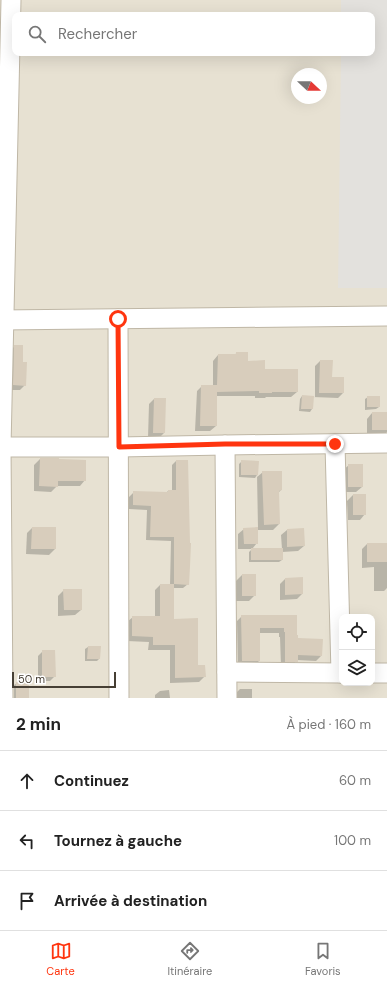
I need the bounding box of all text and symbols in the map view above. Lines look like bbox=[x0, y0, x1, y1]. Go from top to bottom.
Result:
search box bbox=[12, 12, 375, 56]
icon: search bbox=[26, 23, 48, 45]
text: Rechercher bbox=[58, 24, 137, 44]
north arrow bbox=[291, 68, 327, 104]
route start bbox=[109, 310, 127, 328]
route end bbox=[326, 435, 344, 453]
map controls bbox=[339, 614, 375, 686]
button: locate bbox=[339, 614, 375, 650]
button: layers bbox=[339, 650, 375, 686]
scale bar bbox=[12, 670, 116, 689]
text: 50 m bbox=[18, 672, 45, 686]
text: 2 min bbox=[16, 713, 61, 735]
text: À pied · 160 m bbox=[286, 716, 371, 733]
icon: ahead bbox=[16, 770, 38, 792]
text: Continuez bbox=[54, 771, 129, 791]
text: 60 m bbox=[339, 772, 371, 789]
icon: left bbox=[16, 830, 38, 852]
text: Tournez à gauche bbox=[54, 831, 182, 851]
text: 100 m bbox=[334, 832, 371, 849]
icon: arrive bbox=[16, 890, 38, 912]
text: Arrivée à destination bbox=[54, 891, 207, 911]
tab: Carte bbox=[46, 940, 75, 978]
tab: Itinéraire bbox=[167, 940, 212, 978]
tab: Favoris bbox=[305, 940, 341, 978]

